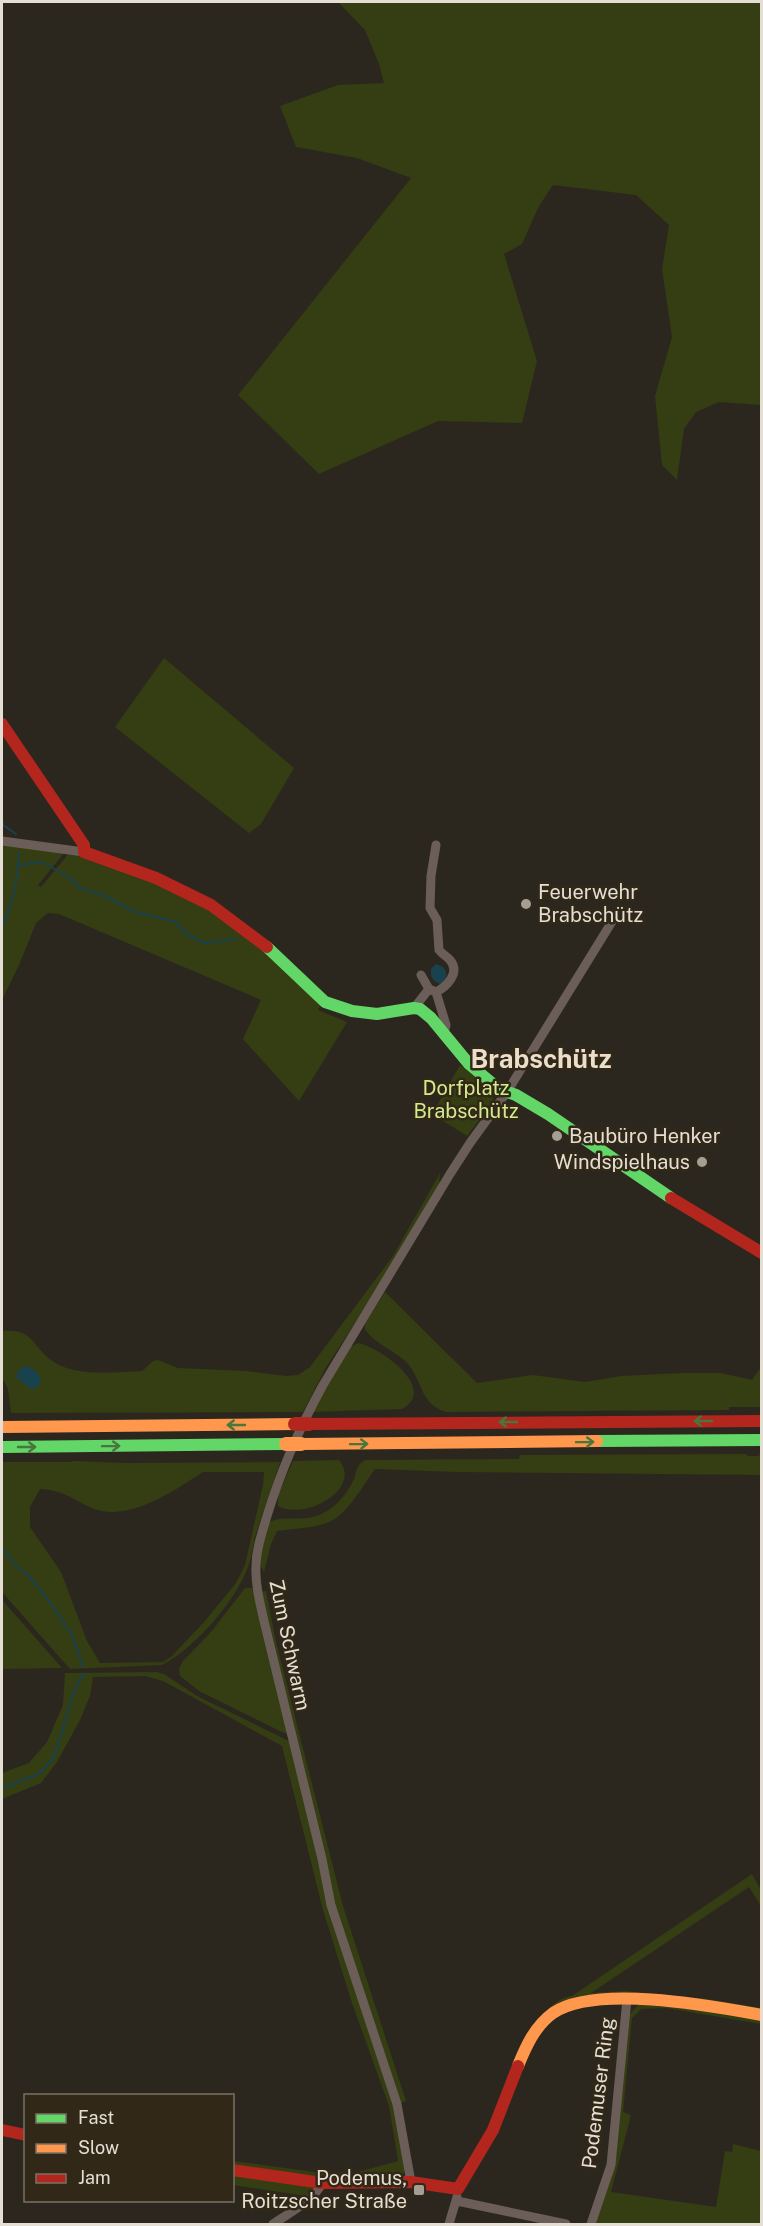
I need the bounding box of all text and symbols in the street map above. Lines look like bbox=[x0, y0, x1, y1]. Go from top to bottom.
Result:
place label: Feuerwehr Brabschütz bbox=[538, 880, 643, 927]
marker: Feuerwehr Brabschütz bbox=[519, 897, 533, 911]
district label: Brabschütz bbox=[470, 1043, 612, 1074]
park label: Dorfplatz Brabschütz bbox=[413, 1076, 519, 1123]
place label: Baubüro Henker bbox=[569, 1124, 721, 1148]
marker: Baubüro Henker bbox=[550, 1129, 564, 1143]
place label: Windspielhaus bbox=[554, 1150, 690, 1174]
marker: Windspielhaus bbox=[695, 1155, 709, 1169]
one-way arrow bbox=[694, 1415, 714, 1427]
one-way arrow bbox=[499, 1416, 519, 1428]
one-way arrow bbox=[227, 1419, 247, 1431]
one-way arrow bbox=[574, 1436, 594, 1448]
one-way arrow bbox=[349, 1438, 369, 1450]
one-way arrow bbox=[101, 1440, 121, 1452]
one-way arrow bbox=[17, 1441, 37, 1453]
street label: Zum Schwarm bbox=[264, 1577, 316, 1713]
street label: Podemuser Ring bbox=[577, 2016, 619, 2170]
legend bbox=[24, 2094, 234, 2202]
text: Fast bbox=[78, 2107, 114, 2128]
text: Slow bbox=[78, 2137, 119, 2158]
place label: Podemus, Roitzscher Straße bbox=[241, 2166, 407, 2213]
text: Jam bbox=[78, 2167, 111, 2188]
marker: Podemus, Roitzscher Straße bbox=[412, 2183, 426, 2197]

